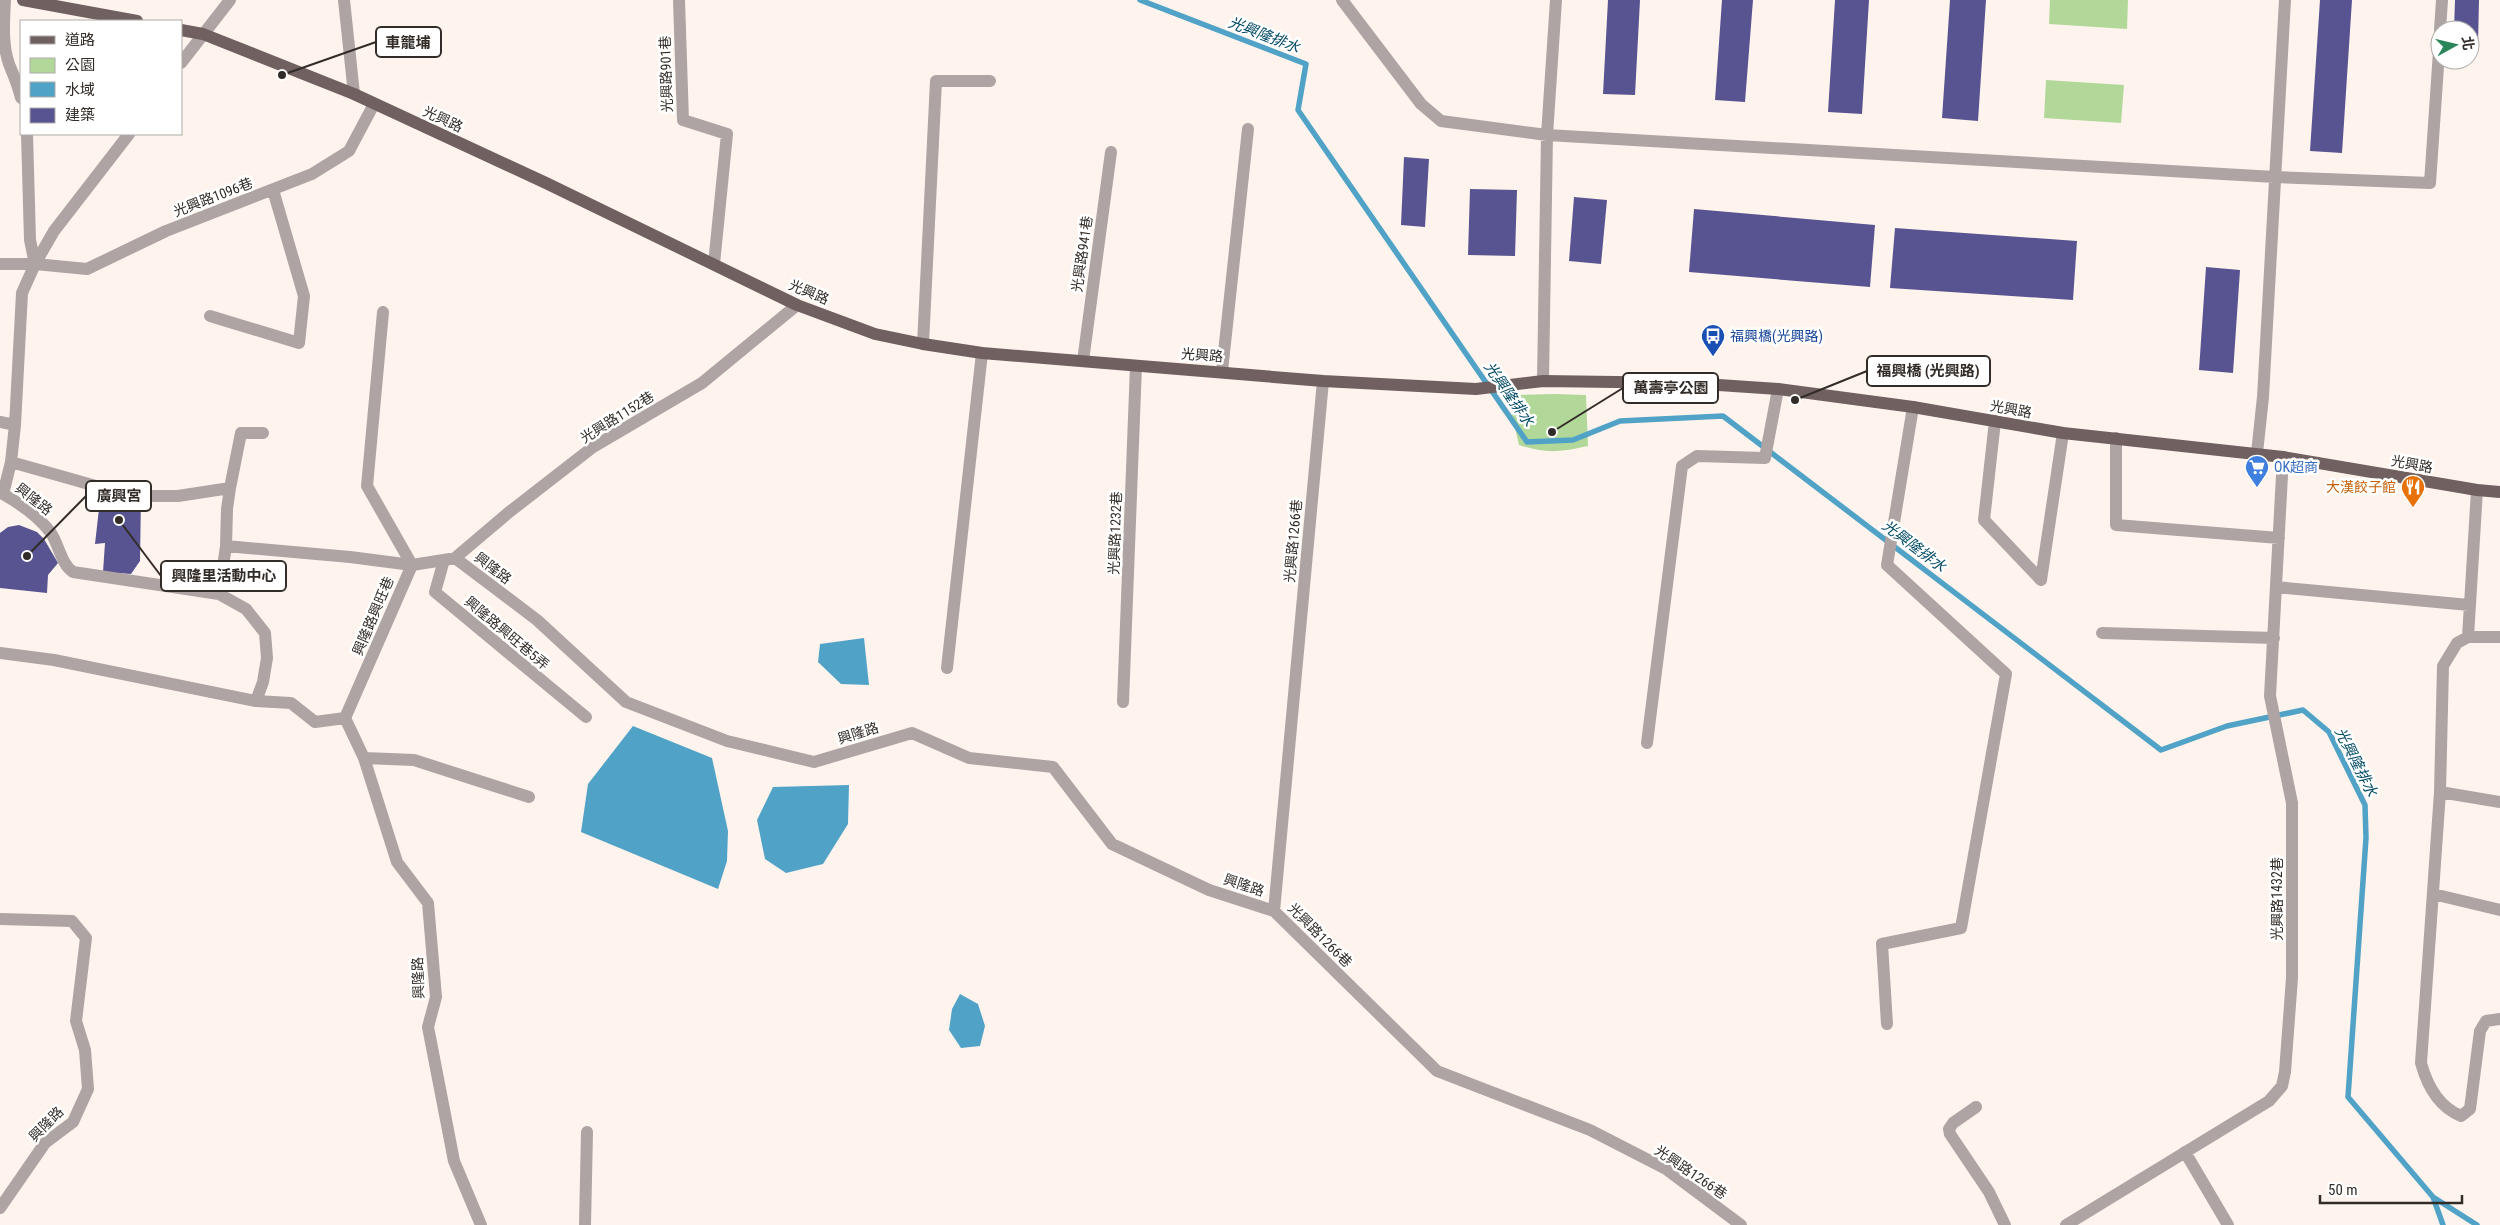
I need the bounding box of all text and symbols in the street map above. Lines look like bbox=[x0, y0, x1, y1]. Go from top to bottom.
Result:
water label: 光興隆排水 bbox=[1226, 13, 1303, 57]
legend bbox=[20, 20, 182, 135]
north arrow bbox=[2430, 20, 2480, 70]
callout: 車籠埔 bbox=[376, 27, 441, 57]
text: 道路 bbox=[65, 31, 95, 49]
text: 車籠埔 bbox=[385, 34, 431, 52]
street label: 光興路901巷 bbox=[657, 35, 675, 113]
text: 北 bbox=[2459, 35, 2477, 51]
text: 公園 bbox=[65, 56, 95, 74]
text: 水域 bbox=[65, 81, 95, 99]
street label: 光興路 bbox=[421, 103, 465, 135]
text: 建築 bbox=[65, 106, 95, 124]
street label: 光興路1096巷 bbox=[171, 175, 255, 219]
street label: 光興路941巷 bbox=[1069, 215, 1095, 293]
street label: 光興路 bbox=[787, 276, 831, 308]
bus stop icon: 福興橋(光興路) bbox=[1700, 323, 1726, 357]
place label: 福興橋(光興路) bbox=[1730, 328, 1823, 345]
street label: 光興路 bbox=[1180, 346, 1224, 364]
callout: 福興橋 (光興路) bbox=[1867, 356, 1990, 386]
water label: 光興隆排水 bbox=[1480, 358, 1538, 431]
text: 福興橋 (光興路) bbox=[1876, 362, 1980, 380]
callout: 萬壽亭公園 bbox=[1623, 373, 1718, 403]
text: 萬壽亭公園 bbox=[1633, 379, 1709, 397]
street label: 光興路1152巷 bbox=[577, 388, 657, 446]
street label: 光興路 bbox=[1989, 397, 2033, 421]
street label: 光興路 bbox=[2390, 452, 2434, 476]
supermarket icon: OK超商 bbox=[2244, 454, 2270, 488]
place label: OK超商 bbox=[2274, 459, 2318, 475]
restaurant icon: 大漢餃子館 bbox=[2400, 474, 2426, 508]
place label: 大漢餃子館 bbox=[2326, 479, 2396, 495]
street label: 興隆路 bbox=[13, 480, 55, 518]
callout: 廣興宮 bbox=[86, 481, 151, 511]
text: 廣興宮 bbox=[96, 487, 142, 505]
street label: 光興路1232巷 bbox=[1106, 491, 1124, 575]
street label: 光興路1266巷 bbox=[1281, 499, 1305, 583]
water label: 光興隆排水 bbox=[1879, 516, 1950, 576]
street label: 興隆路 bbox=[471, 549, 515, 587]
callout: 興隆里活動中心 bbox=[161, 561, 286, 591]
text: 興隆里活動中心 bbox=[171, 567, 277, 585]
street label: 興隆路興旺巷 bbox=[349, 574, 397, 658]
street label: 興隆路興旺巷5弄 bbox=[462, 593, 552, 673]
street label: 興隆路 bbox=[836, 719, 880, 747]
water label: 光興隆排水 bbox=[2331, 724, 2381, 800]
street label: 光興路1432巷 bbox=[2269, 857, 2285, 941]
street label: 興隆路 bbox=[1222, 871, 1266, 899]
street label: 光興路1266巷 bbox=[1285, 900, 1355, 970]
street label: 興隆路 bbox=[409, 957, 427, 999]
street label: 興隆路 bbox=[25, 1103, 67, 1145]
street label: 光興路1266巷 bbox=[1652, 1142, 1730, 1202]
scale bar bbox=[2320, 1172, 2462, 1204]
text: 50 m bbox=[2328, 1181, 2358, 1199]

